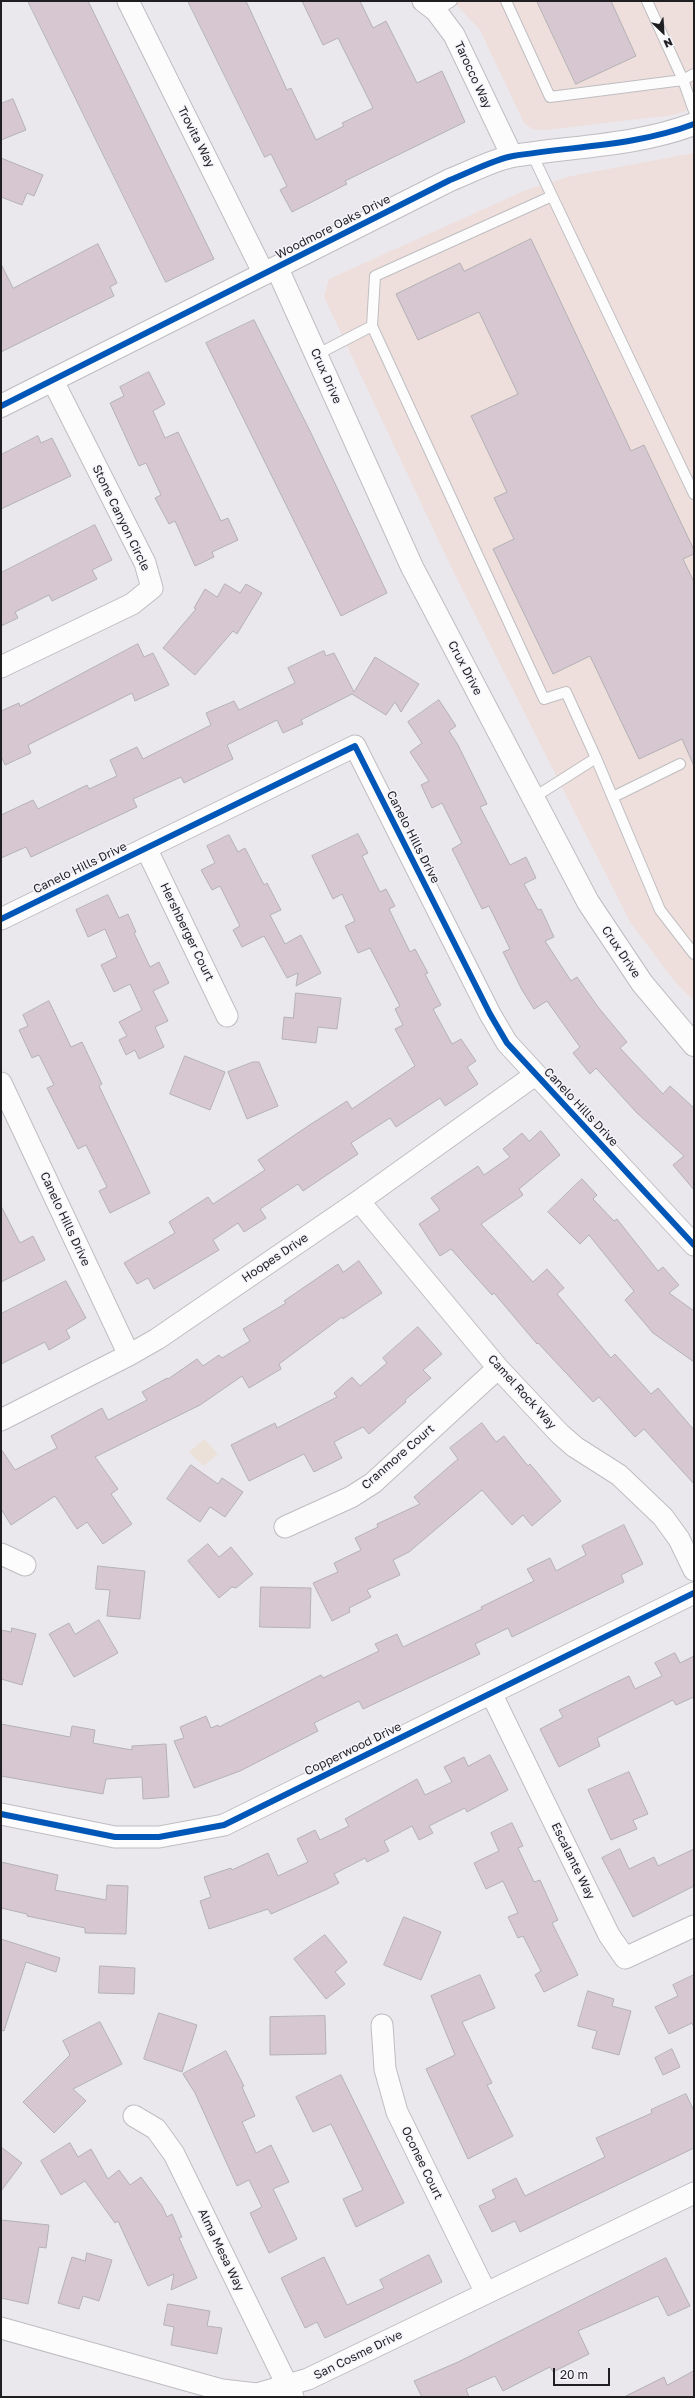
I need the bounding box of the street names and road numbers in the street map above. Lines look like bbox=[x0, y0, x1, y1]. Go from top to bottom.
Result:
street label: Tarocco Way bbox=[451, 39, 495, 111]
street label: Trovita Way bbox=[174, 104, 218, 170]
street label: Woodmore Oaks Drive bbox=[273, 192, 393, 262]
street label: Crux Drive bbox=[307, 346, 345, 406]
street label: Stone Canyon Circle bbox=[89, 463, 153, 573]
street label: Crux Drive bbox=[445, 638, 485, 698]
street label: Canelo Hills Drive bbox=[383, 788, 443, 886]
street label: Canelo Hills Drive bbox=[31, 839, 129, 897]
street label: Hershberger Court bbox=[157, 880, 217, 984]
street label: Crux Drive bbox=[598, 923, 644, 981]
street label: Canelo Hills Drive bbox=[541, 1065, 621, 1149]
street label: Canelo Hills Drive bbox=[37, 1170, 93, 1268]
street label: Hoopes Drive bbox=[239, 1231, 311, 1285]
street label: Camel Rock Way bbox=[485, 1352, 559, 1432]
street label: Cranmore Court bbox=[359, 1422, 437, 1492]
street label: Copperwood Drive bbox=[302, 1719, 404, 1779]
street label: Escalante Way bbox=[548, 1820, 598, 1902]
street label: Oconee Court bbox=[398, 2124, 446, 2202]
street label: Alma Mesa Way bbox=[195, 2207, 247, 2293]
street label: San Cosme Drive bbox=[311, 2327, 405, 2383]

